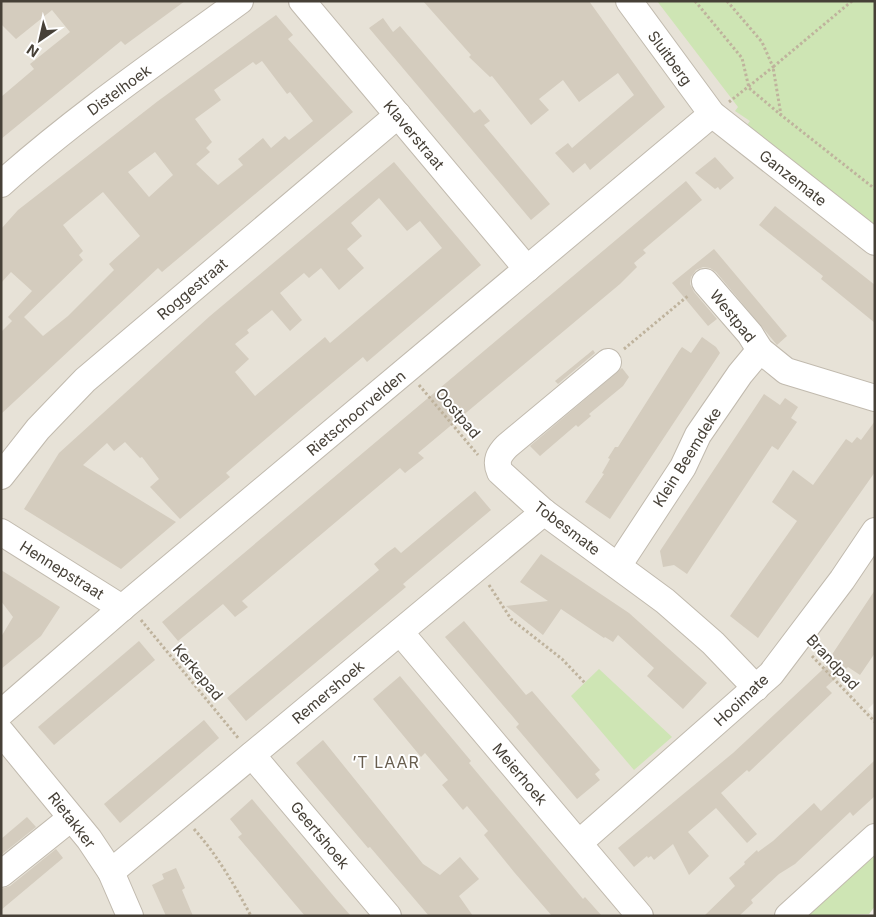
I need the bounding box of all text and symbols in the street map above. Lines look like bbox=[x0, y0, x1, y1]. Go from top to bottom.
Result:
north arrow bbox=[15, 15, 65, 65]
street label: Sluitberg bbox=[644, 27, 696, 89]
text: N bbox=[23, 41, 42, 61]
street label: Distelhoek bbox=[83, 60, 155, 120]
street label: Klaverstraat bbox=[380, 96, 449, 174]
street label: Ganzemate bbox=[755, 146, 831, 210]
street label: Roggestraat bbox=[153, 254, 231, 324]
street label: Westpad bbox=[706, 286, 760, 346]
street label: Rietschoorvelden bbox=[303, 366, 409, 460]
street label: Oostpad bbox=[431, 384, 485, 442]
street label: Klein Beemdeke bbox=[649, 404, 725, 510]
street label: Tobesmate bbox=[530, 497, 604, 559]
street label: Hennepstraat bbox=[16, 537, 108, 603]
street label: Brandpad bbox=[803, 630, 863, 694]
street label: Kerkepad bbox=[169, 640, 227, 704]
street label: Remershoek bbox=[288, 656, 369, 728]
street label: Hooimate bbox=[710, 670, 772, 730]
street label: Meierhoek bbox=[488, 739, 552, 810]
district label: ’T LAAR bbox=[352, 752, 420, 772]
street label: Rietakker bbox=[44, 788, 100, 852]
street label: Geertshoek bbox=[286, 797, 354, 873]

